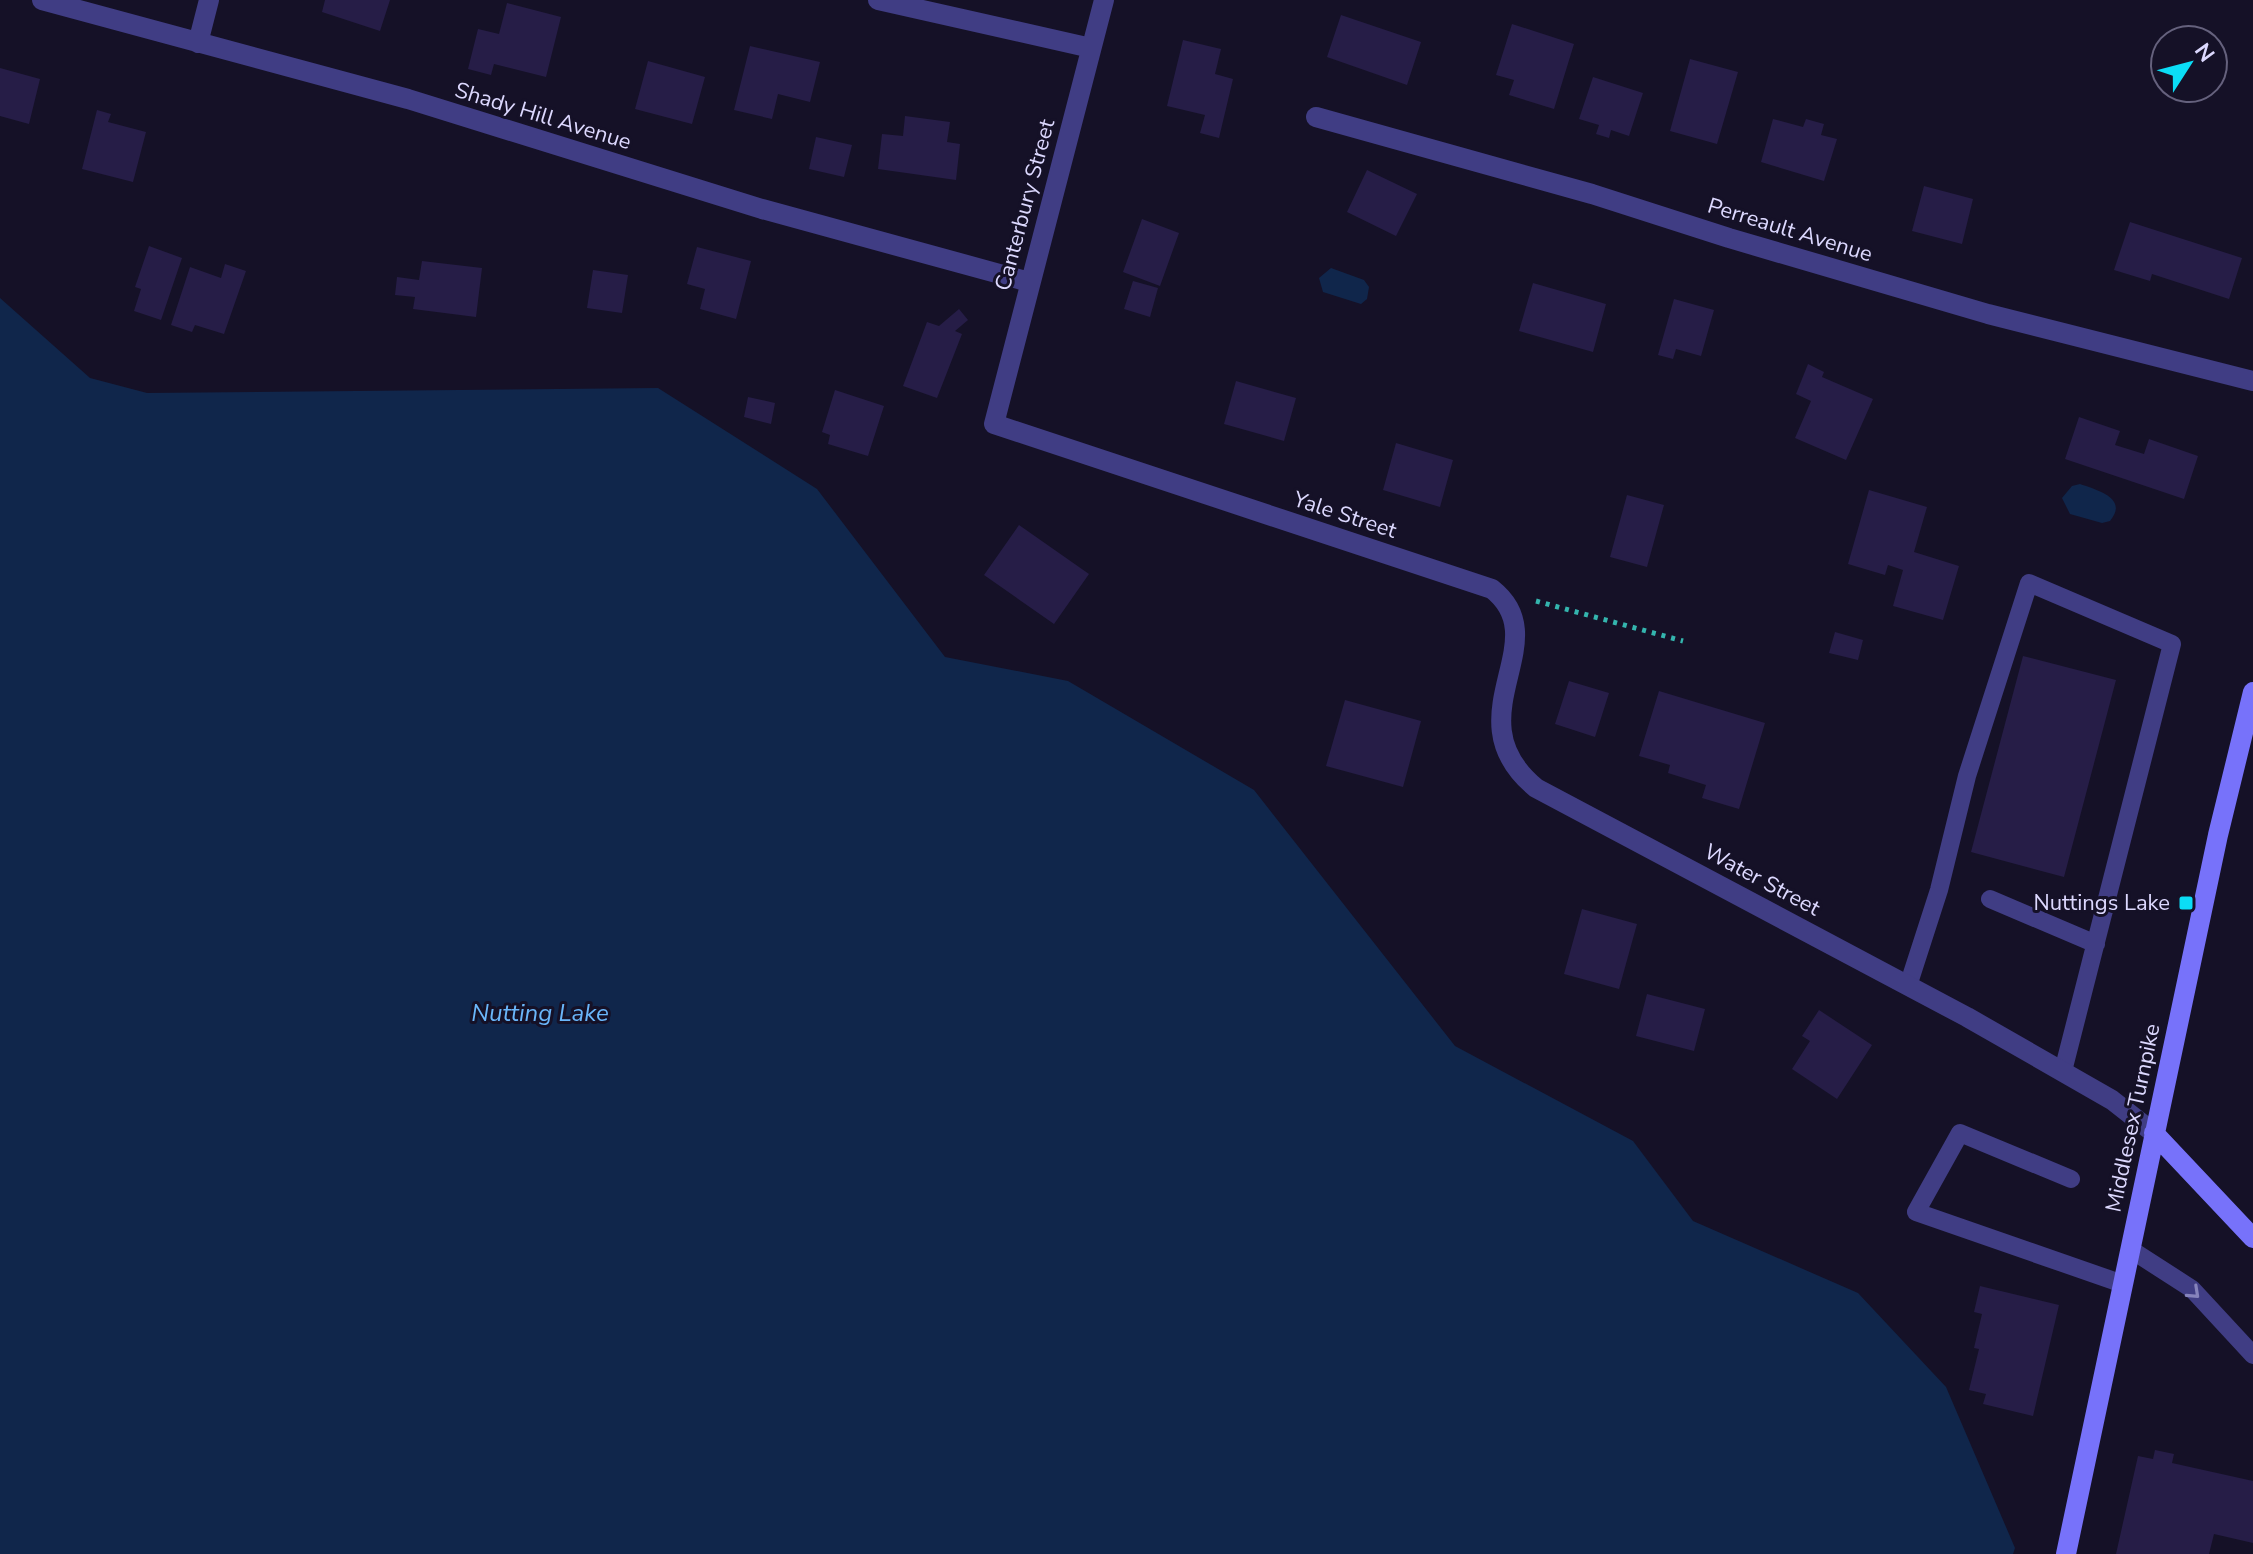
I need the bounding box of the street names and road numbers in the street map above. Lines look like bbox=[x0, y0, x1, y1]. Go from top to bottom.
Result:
street label: Shady Hill Avenue bbox=[451, 75, 635, 157]
street label: Canterbury Street bbox=[988, 116, 1062, 294]
street label: Perreault Avenue bbox=[1704, 191, 1876, 269]
street label: Yale Street bbox=[1289, 484, 1401, 546]
street label: Water Street bbox=[1699, 837, 1826, 923]
street label: Middlesex Turnpike bbox=[2098, 1021, 2168, 1215]

